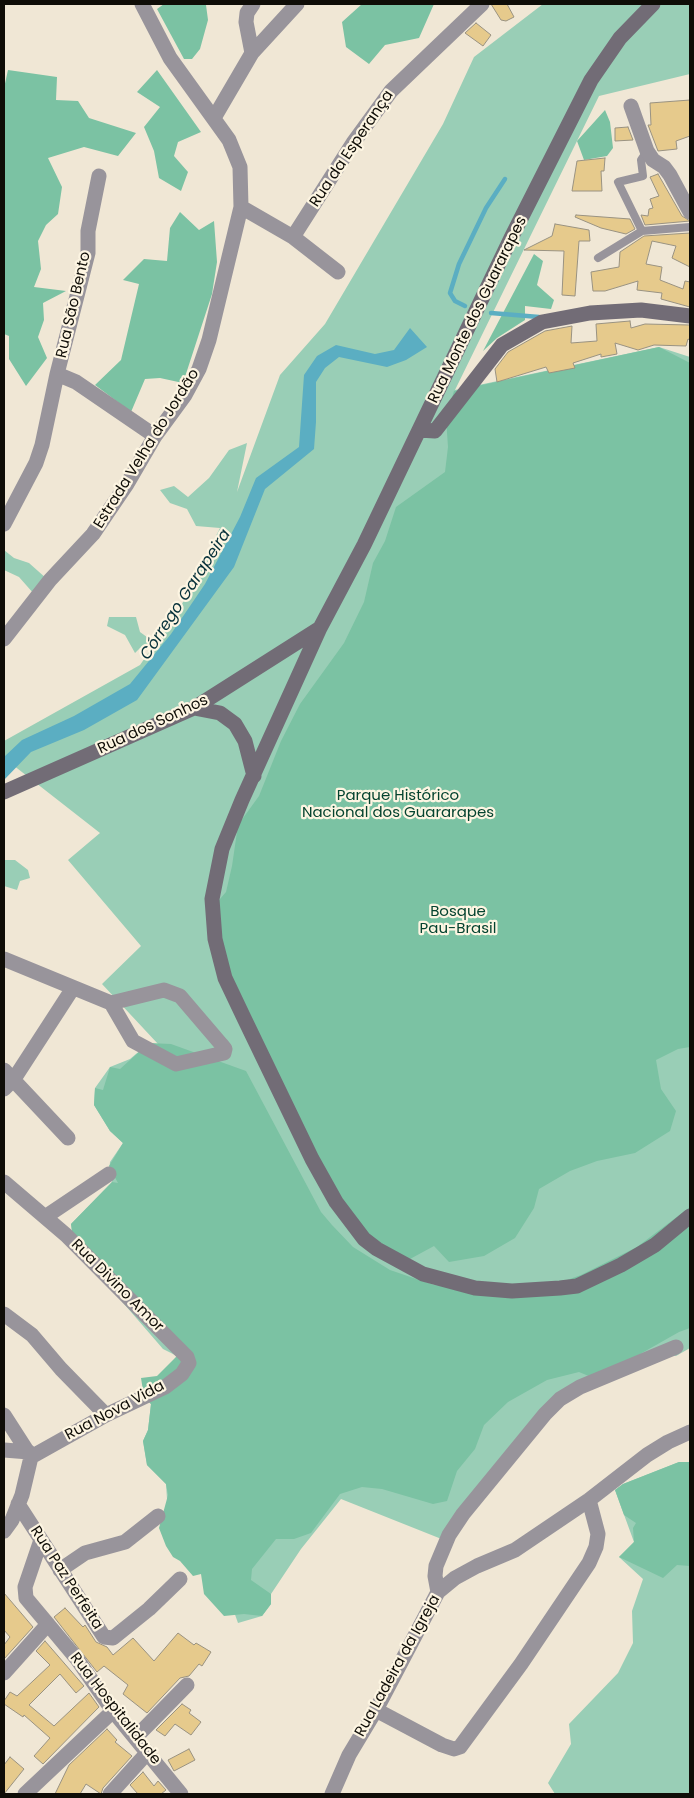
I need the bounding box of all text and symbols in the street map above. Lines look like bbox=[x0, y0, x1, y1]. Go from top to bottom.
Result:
street label: Rua da Esperança bbox=[306, 87, 398, 211]
street label: Rua Monte dos Guararapes bbox=[425, 214, 531, 406]
street label: Rua São Bento bbox=[53, 250, 95, 360]
street label: Estrada Velha do Jordão bbox=[90, 366, 204, 532]
water label: Córrego Garapeira bbox=[137, 526, 235, 664]
street label: Rua dos Sonhos bbox=[95, 692, 211, 758]
park label: Parque Histórico Nacional dos Guararapes bbox=[302, 787, 494, 822]
park label: Bosque Pau-Brasil bbox=[420, 903, 496, 938]
street label: Rua Divino Amor bbox=[67, 1236, 167, 1336]
street label: Rua Nova Vida bbox=[62, 1377, 168, 1445]
street label: Rua Paz Perfeita bbox=[26, 1523, 106, 1633]
street label: Rua Ladeira da Igreja bbox=[352, 1592, 444, 1740]
street label: Rua Hospitalidade bbox=[66, 1649, 164, 1769]

